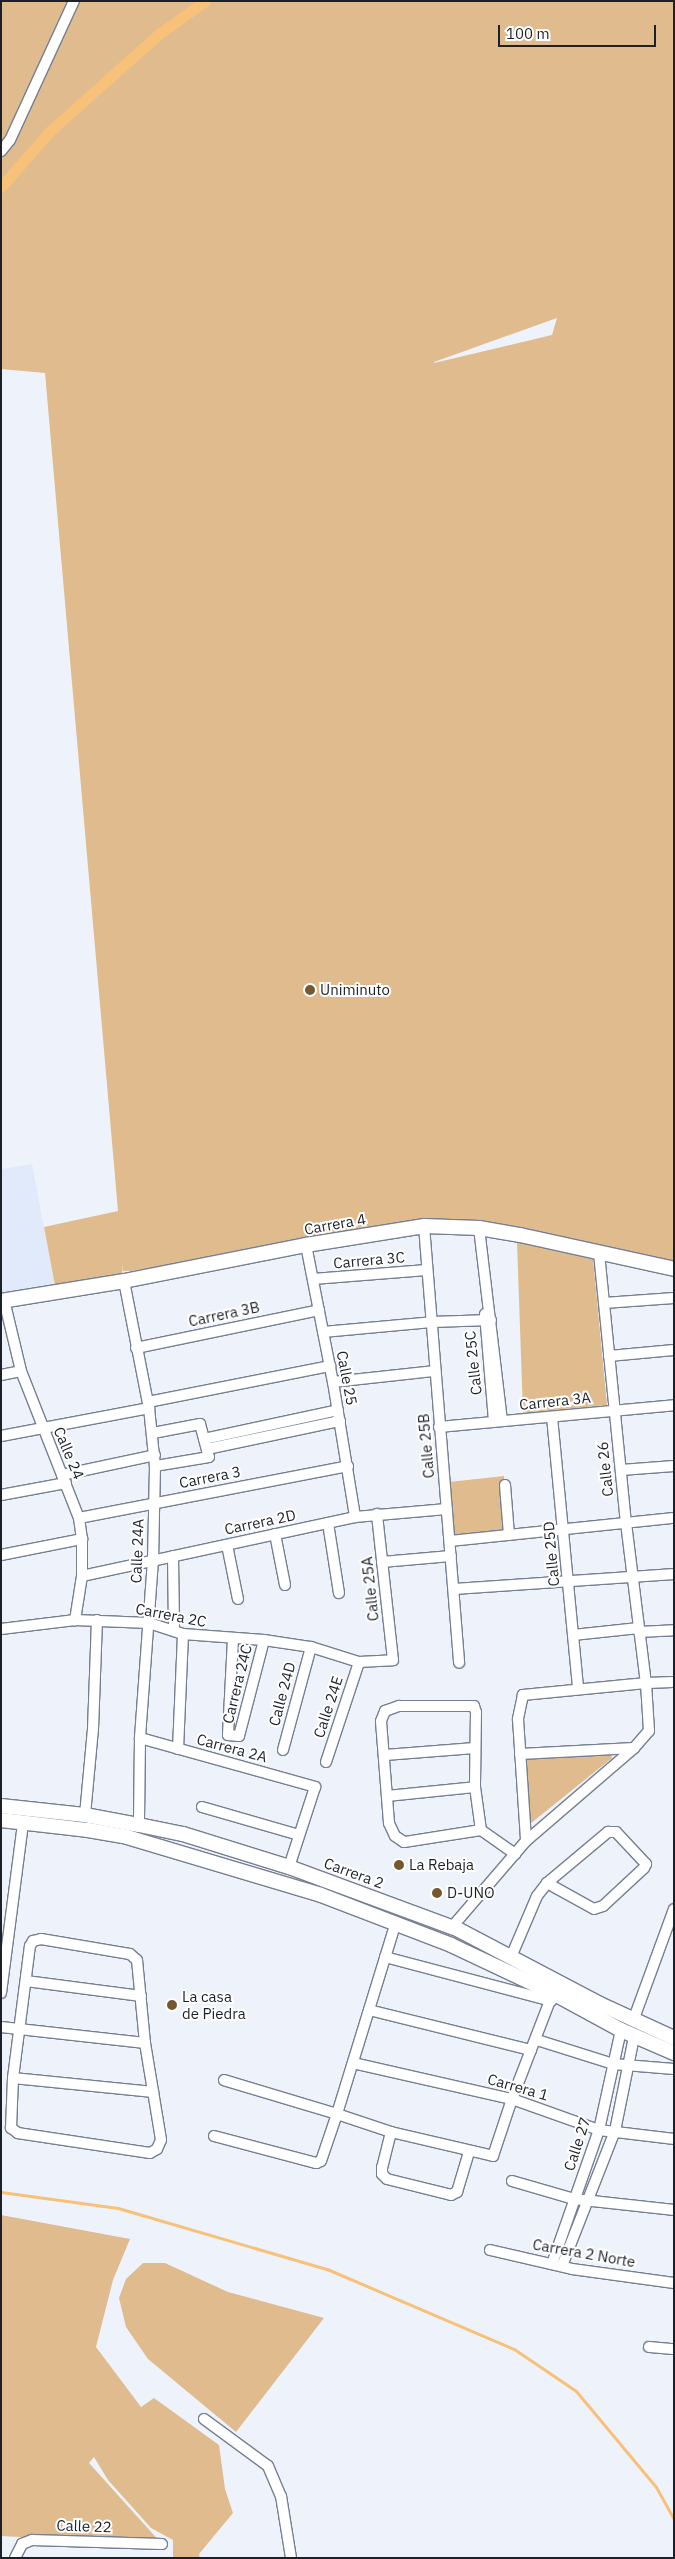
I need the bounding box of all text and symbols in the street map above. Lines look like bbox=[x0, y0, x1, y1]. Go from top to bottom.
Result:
scale bar bbox=[500, 15, 658, 47]
text: 100 m bbox=[506, 24, 550, 43]
place label: Uniminuto bbox=[320, 981, 390, 999]
marker: Uniminuto bbox=[304, 984, 316, 996]
street label: Carrera 4 bbox=[303, 1210, 367, 1238]
street label: Carrera 3C bbox=[332, 1248, 406, 1272]
street label: Carrera 3B bbox=[187, 1298, 261, 1330]
street label: Calle 25C bbox=[461, 1330, 485, 1396]
street label: Calle 25 bbox=[333, 1349, 361, 1407]
street label: Carrera 3A bbox=[518, 1388, 592, 1414]
street label: Calle 25B bbox=[414, 1413, 438, 1479]
street label: Calle 24 bbox=[50, 1424, 88, 1482]
street label: Calle 26 bbox=[593, 1441, 617, 1497]
street label: Carrera 3 bbox=[178, 1462, 242, 1492]
street label: Carrera 2D bbox=[223, 1506, 297, 1538]
street label: Calle 24A bbox=[127, 1518, 147, 1584]
street label: Calle 25D bbox=[539, 1521, 563, 1587]
street label: Calle 25A bbox=[358, 1556, 382, 1622]
street label: Carrera 2C bbox=[134, 1599, 208, 1631]
street label: Carrera 24C bbox=[218, 1643, 256, 1725]
street label: Calle 24D bbox=[265, 1660, 299, 1728]
street label: Calle 24E bbox=[310, 1674, 346, 1740]
street label: Carrera 2A bbox=[195, 1730, 269, 1766]
street label: Carrera 2 bbox=[322, 1854, 386, 1892]
place label: La Rebaja bbox=[409, 1856, 474, 1874]
marker: La Rebaja bbox=[393, 1859, 405, 1871]
place label: D-UNO bbox=[447, 1884, 495, 1902]
marker: D-UNO bbox=[431, 1887, 443, 1899]
place label: La casa de Piedra bbox=[182, 1987, 246, 2022]
marker: La casa de Piedra bbox=[166, 1999, 178, 2011]
street label: Carrera 1 bbox=[485, 2070, 551, 2104]
street label: Calle 27 bbox=[560, 2115, 594, 2173]
street label: Carrera 2 Norte bbox=[531, 2235, 637, 2271]
street label: Calle 22 bbox=[56, 2516, 112, 2536]

